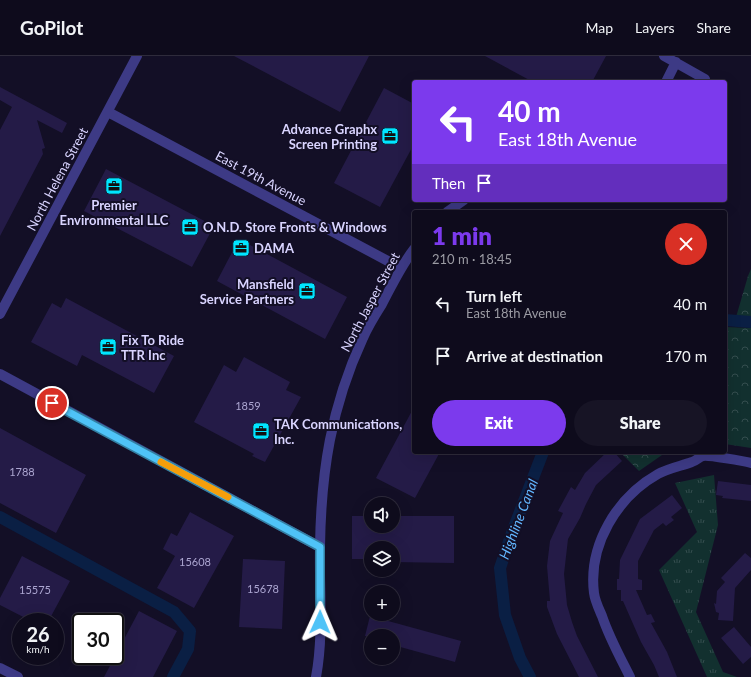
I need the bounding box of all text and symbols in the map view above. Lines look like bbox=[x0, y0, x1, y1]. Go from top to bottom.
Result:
text: GoPilot bbox=[20, 16, 83, 39]
text: Map bbox=[585, 19, 613, 36]
text: Layers bbox=[635, 19, 675, 36]
text: Share bbox=[697, 19, 731, 36]
text: 40 m bbox=[498, 94, 561, 128]
icon: left bbox=[432, 96, 484, 148]
place label: Advance Graphx Screen Printing bbox=[281, 121, 377, 152]
street label: North Helena Street bbox=[23, 124, 91, 233]
office icon: Advance Graphx Screen Printing bbox=[380, 126, 400, 146]
text: East 18th Avenue bbox=[498, 128, 637, 150]
street label: East 19th Avenue bbox=[213, 147, 309, 209]
icon: arrive bbox=[473, 172, 495, 194]
text: Then bbox=[432, 174, 465, 192]
office icon: Premier Environmental LLC bbox=[104, 176, 124, 196]
place label: Premier Environmental LLC bbox=[60, 197, 169, 228]
office icon: O.N.D. Store Fronts & Windows bbox=[180, 217, 200, 237]
place label: O.N.D. Store Fronts & Windows bbox=[203, 219, 387, 235]
text: 1 min bbox=[432, 221, 492, 250]
button: close bbox=[665, 223, 707, 265]
office icon: DAMA bbox=[231, 238, 251, 258]
place label: DAMA bbox=[254, 240, 295, 256]
street label: North Jasper Street bbox=[337, 249, 403, 354]
text: 210 m · 18:45 bbox=[432, 251, 512, 267]
place label: Mansfield Service Partners bbox=[200, 276, 294, 307]
office icon: Mansfield Service Partners bbox=[297, 281, 317, 301]
text: Turn left bbox=[466, 287, 522, 305]
icon: left bbox=[432, 293, 454, 315]
text: 40 m bbox=[673, 295, 707, 313]
text: East 18th Avenue bbox=[466, 305, 566, 321]
place label: Fix To Ride TTR Inc bbox=[121, 332, 184, 363]
office icon: Fix To Ride TTR Inc bbox=[98, 337, 118, 357]
icon: arrive bbox=[432, 345, 454, 367]
text: Arrive at destination bbox=[466, 347, 603, 365]
text: 170 m bbox=[665, 347, 707, 365]
pin bbox=[35, 386, 69, 420]
icon: arrive bbox=[41, 392, 63, 414]
house number: 1859 bbox=[235, 399, 261, 412]
button: Exit bbox=[432, 400, 566, 446]
button: Share bbox=[574, 400, 707, 446]
place label: TAK Communications, Inc. bbox=[274, 416, 402, 447]
office icon: TAK Communications, Inc. bbox=[251, 421, 271, 441]
house number: 1788 bbox=[9, 465, 35, 478]
water label: Highline Canal bbox=[495, 476, 541, 562]
map controls bbox=[364, 497, 400, 665]
button: sound bbox=[364, 497, 400, 533]
button: layers bbox=[364, 541, 400, 577]
house number: 15608 bbox=[179, 555, 211, 568]
house number: 15678 bbox=[247, 582, 279, 595]
house number: 15575 bbox=[19, 583, 51, 596]
button: + bbox=[364, 585, 400, 621]
position arrow bbox=[299, 601, 341, 643]
speed limit sign: 30 bbox=[72, 613, 124, 665]
text: 26 bbox=[26, 622, 50, 646]
button: − bbox=[364, 629, 400, 665]
text: km/h bbox=[26, 643, 50, 655]

